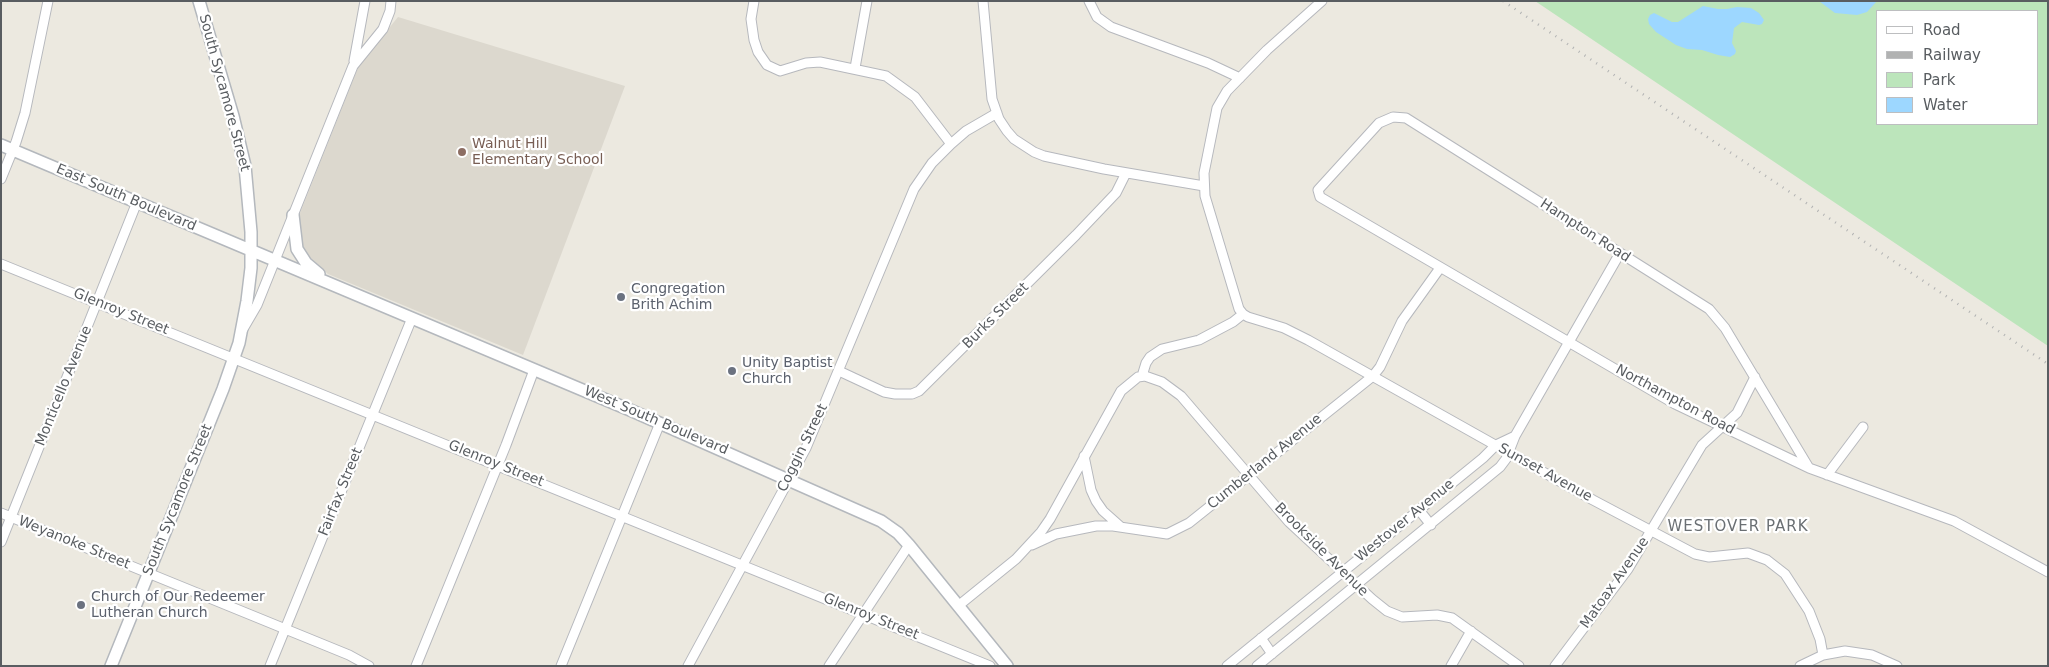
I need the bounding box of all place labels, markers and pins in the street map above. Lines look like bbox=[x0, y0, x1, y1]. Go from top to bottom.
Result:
place label: Walnut Hill Elementary School bbox=[472, 136, 604, 168]
marker: Walnut Hill Elementary School bbox=[456, 146, 468, 158]
place label: Congregation Brith Achim bbox=[631, 281, 725, 314]
marker: Congregation Brith Achim bbox=[615, 291, 627, 303]
place label: Unity Baptist Church bbox=[742, 355, 832, 388]
marker: Unity Baptist Church bbox=[726, 365, 738, 377]
place label: Church of Our Redeemer Lutheran Church bbox=[91, 589, 265, 622]
marker: Church of Our Redeemer Lutheran Church bbox=[75, 599, 87, 611]

